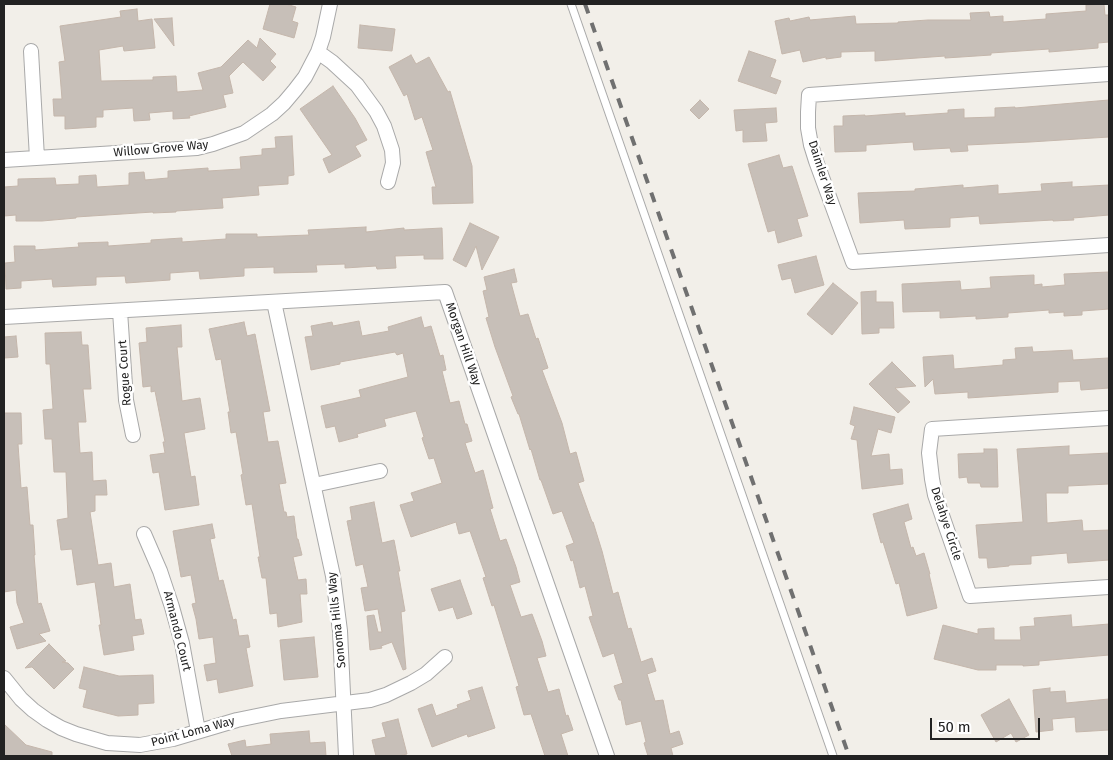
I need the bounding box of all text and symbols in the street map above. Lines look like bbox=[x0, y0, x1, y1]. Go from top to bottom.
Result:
street label: Willow Grove Way bbox=[113, 138, 209, 160]
street label: Daimler Way bbox=[805, 139, 839, 207]
street label: Morgan Hill Way bbox=[442, 300, 484, 388]
street label: Rogue Court bbox=[116, 339, 134, 407]
street label: Delahye Circle bbox=[927, 485, 965, 563]
street label: Sonoma Hills Way bbox=[325, 571, 349, 669]
street label: Armando Court bbox=[160, 589, 194, 673]
scale bar bbox=[933, 708, 1043, 740]
street label: Point Loma Way bbox=[150, 714, 236, 750]
text: 50 m bbox=[938, 718, 971, 736]

